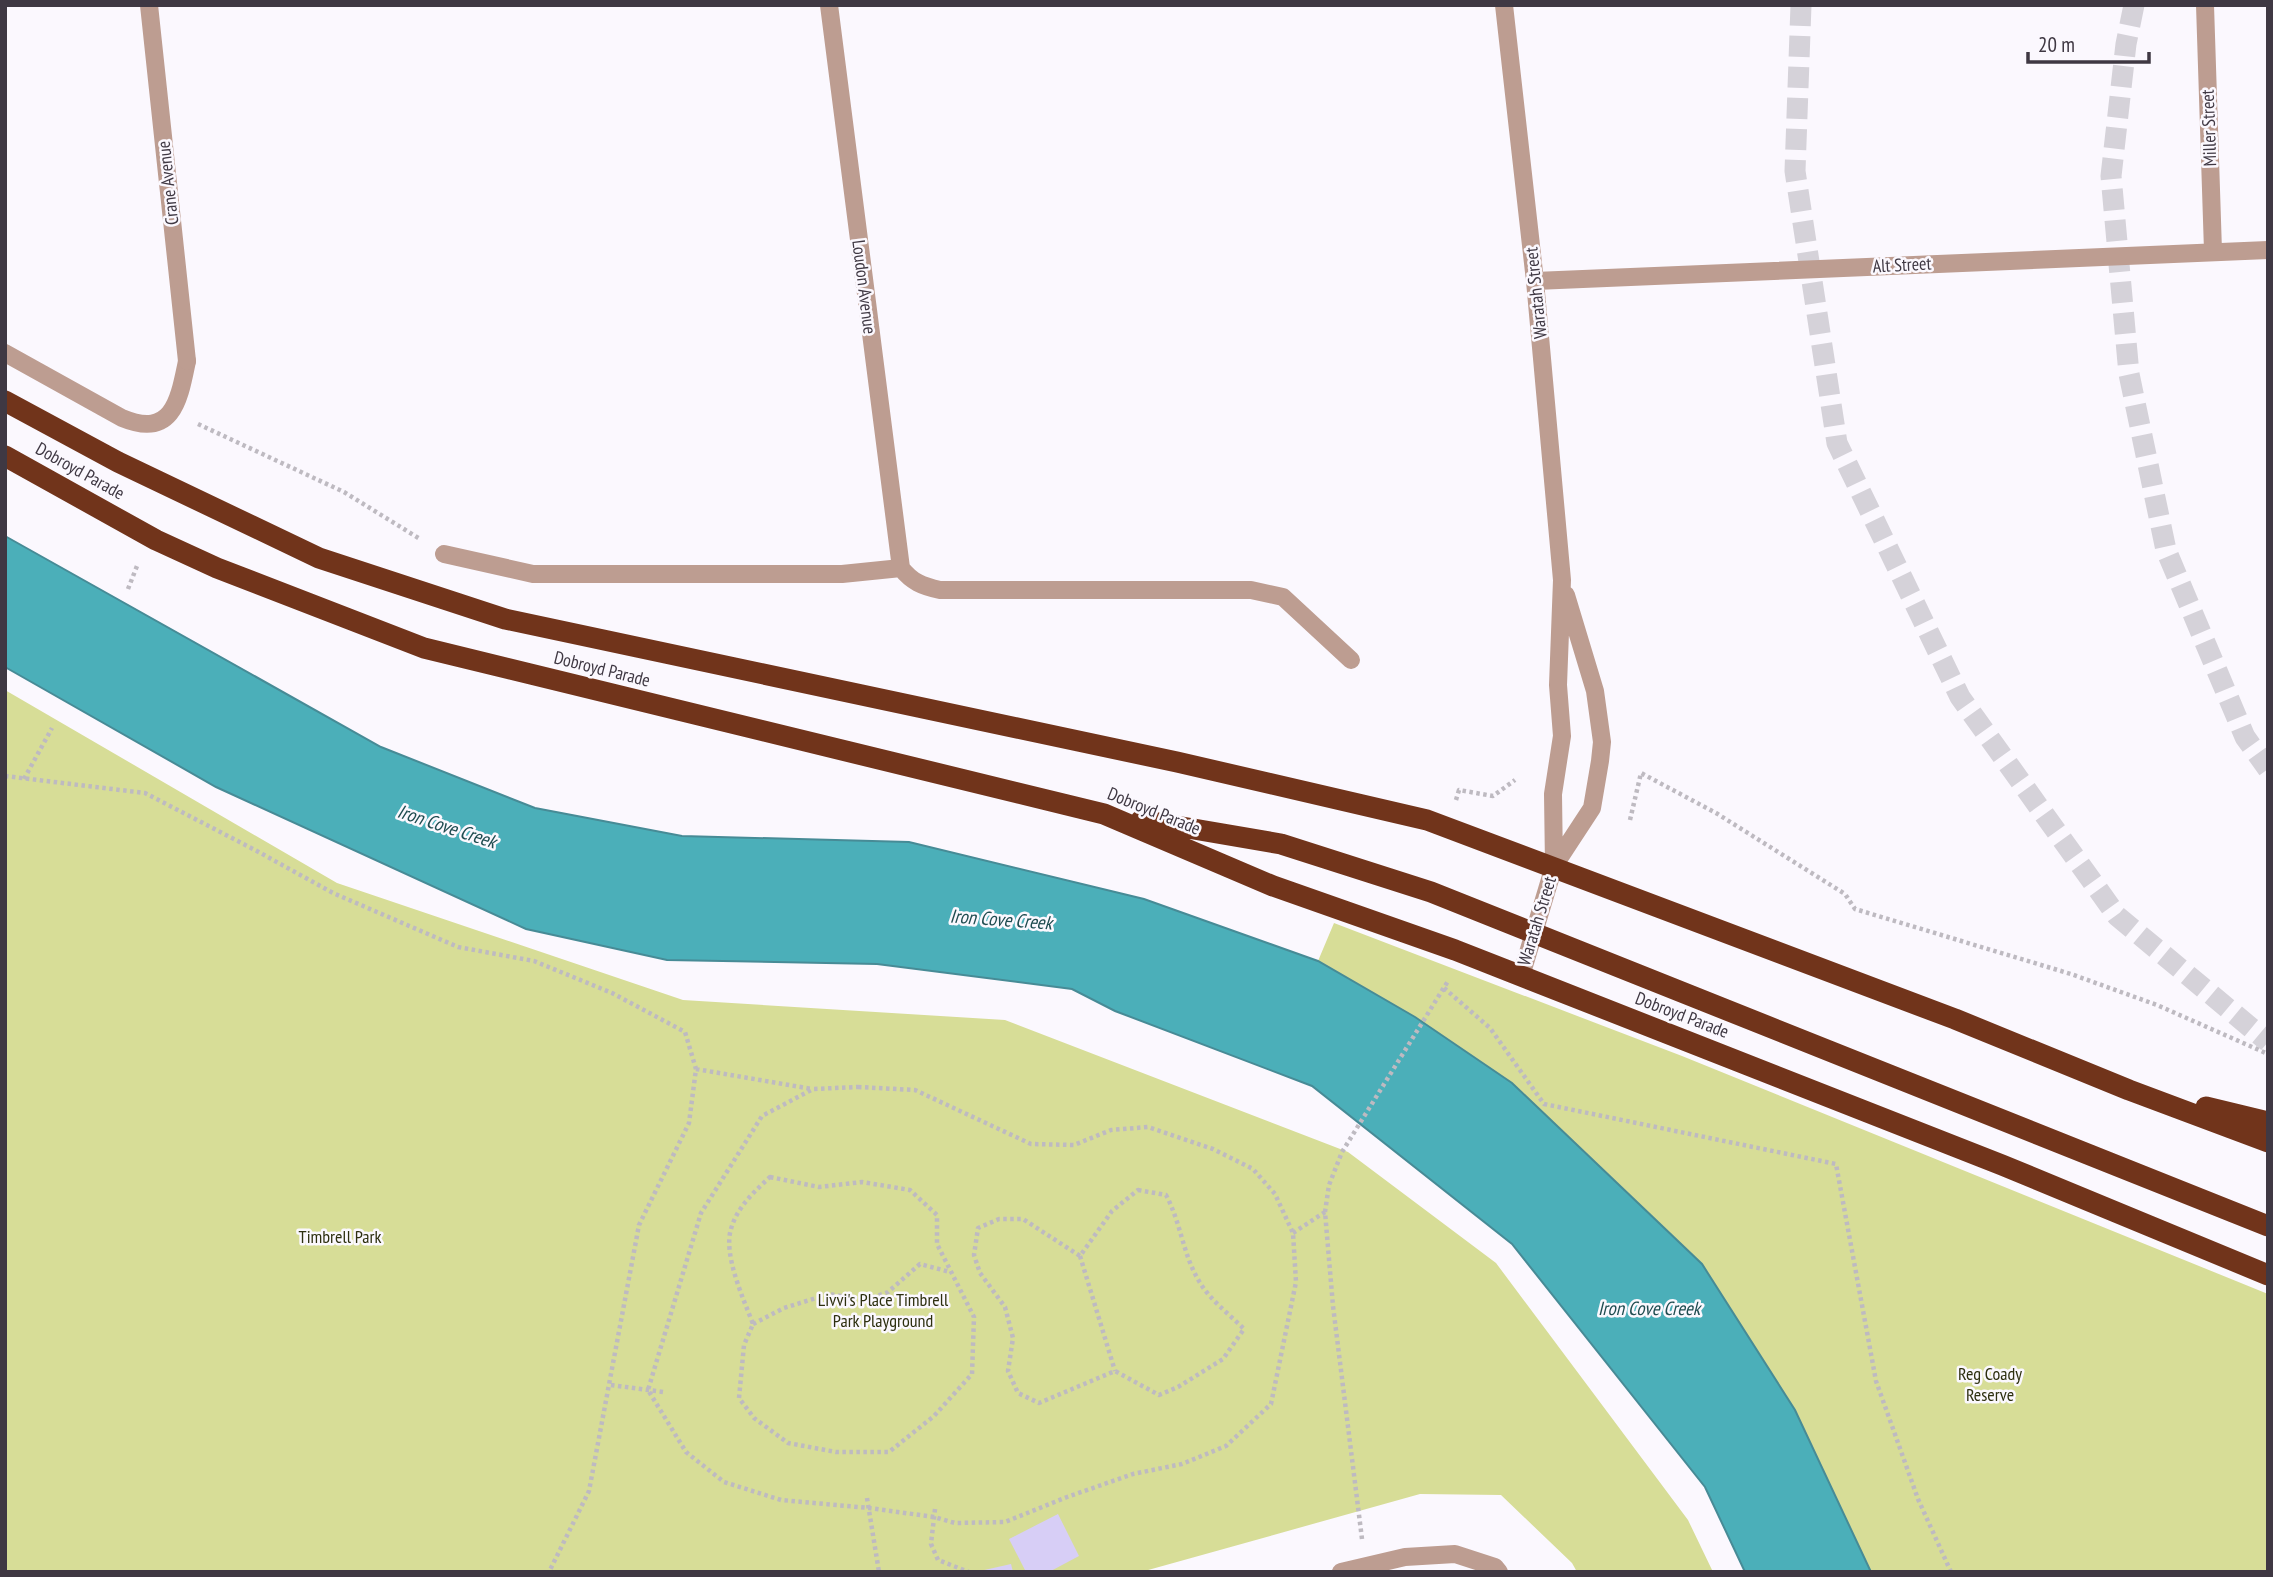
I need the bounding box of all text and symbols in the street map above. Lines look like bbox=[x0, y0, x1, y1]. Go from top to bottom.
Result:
scale bar bbox=[2028, 21, 2149, 65]
text: 20 m bbox=[2038, 31, 2075, 58]
street label: Miller Street bbox=[2196, 89, 2221, 167]
street label: Crane Avenue bbox=[152, 140, 183, 226]
street label: Loudon Avenue bbox=[847, 239, 882, 335]
street label: Waratah Street bbox=[1519, 246, 1552, 340]
street label: Alt Street bbox=[1872, 251, 1932, 278]
street label: Dobroyd Parade bbox=[32, 437, 129, 504]
street label: Dobroyd Parade bbox=[552, 645, 653, 692]
street label: Dobroyd Parade bbox=[1104, 781, 1204, 840]
water label: Iron Cove Creek bbox=[395, 799, 502, 854]
street label: Waratah Street bbox=[1512, 873, 1561, 968]
water label: Iron Cove Creek bbox=[949, 903, 1055, 935]
street label: Dobroyd Parade bbox=[1632, 986, 1732, 1043]
park label: Timbrell Park bbox=[299, 1225, 381, 1248]
park label: Livvi's Place Timbrell Park Playground bbox=[818, 1288, 949, 1332]
water label: Iron Cove Creek bbox=[1598, 1296, 1703, 1320]
park label: Reg Coady Reserve bbox=[1958, 1362, 2022, 1406]

